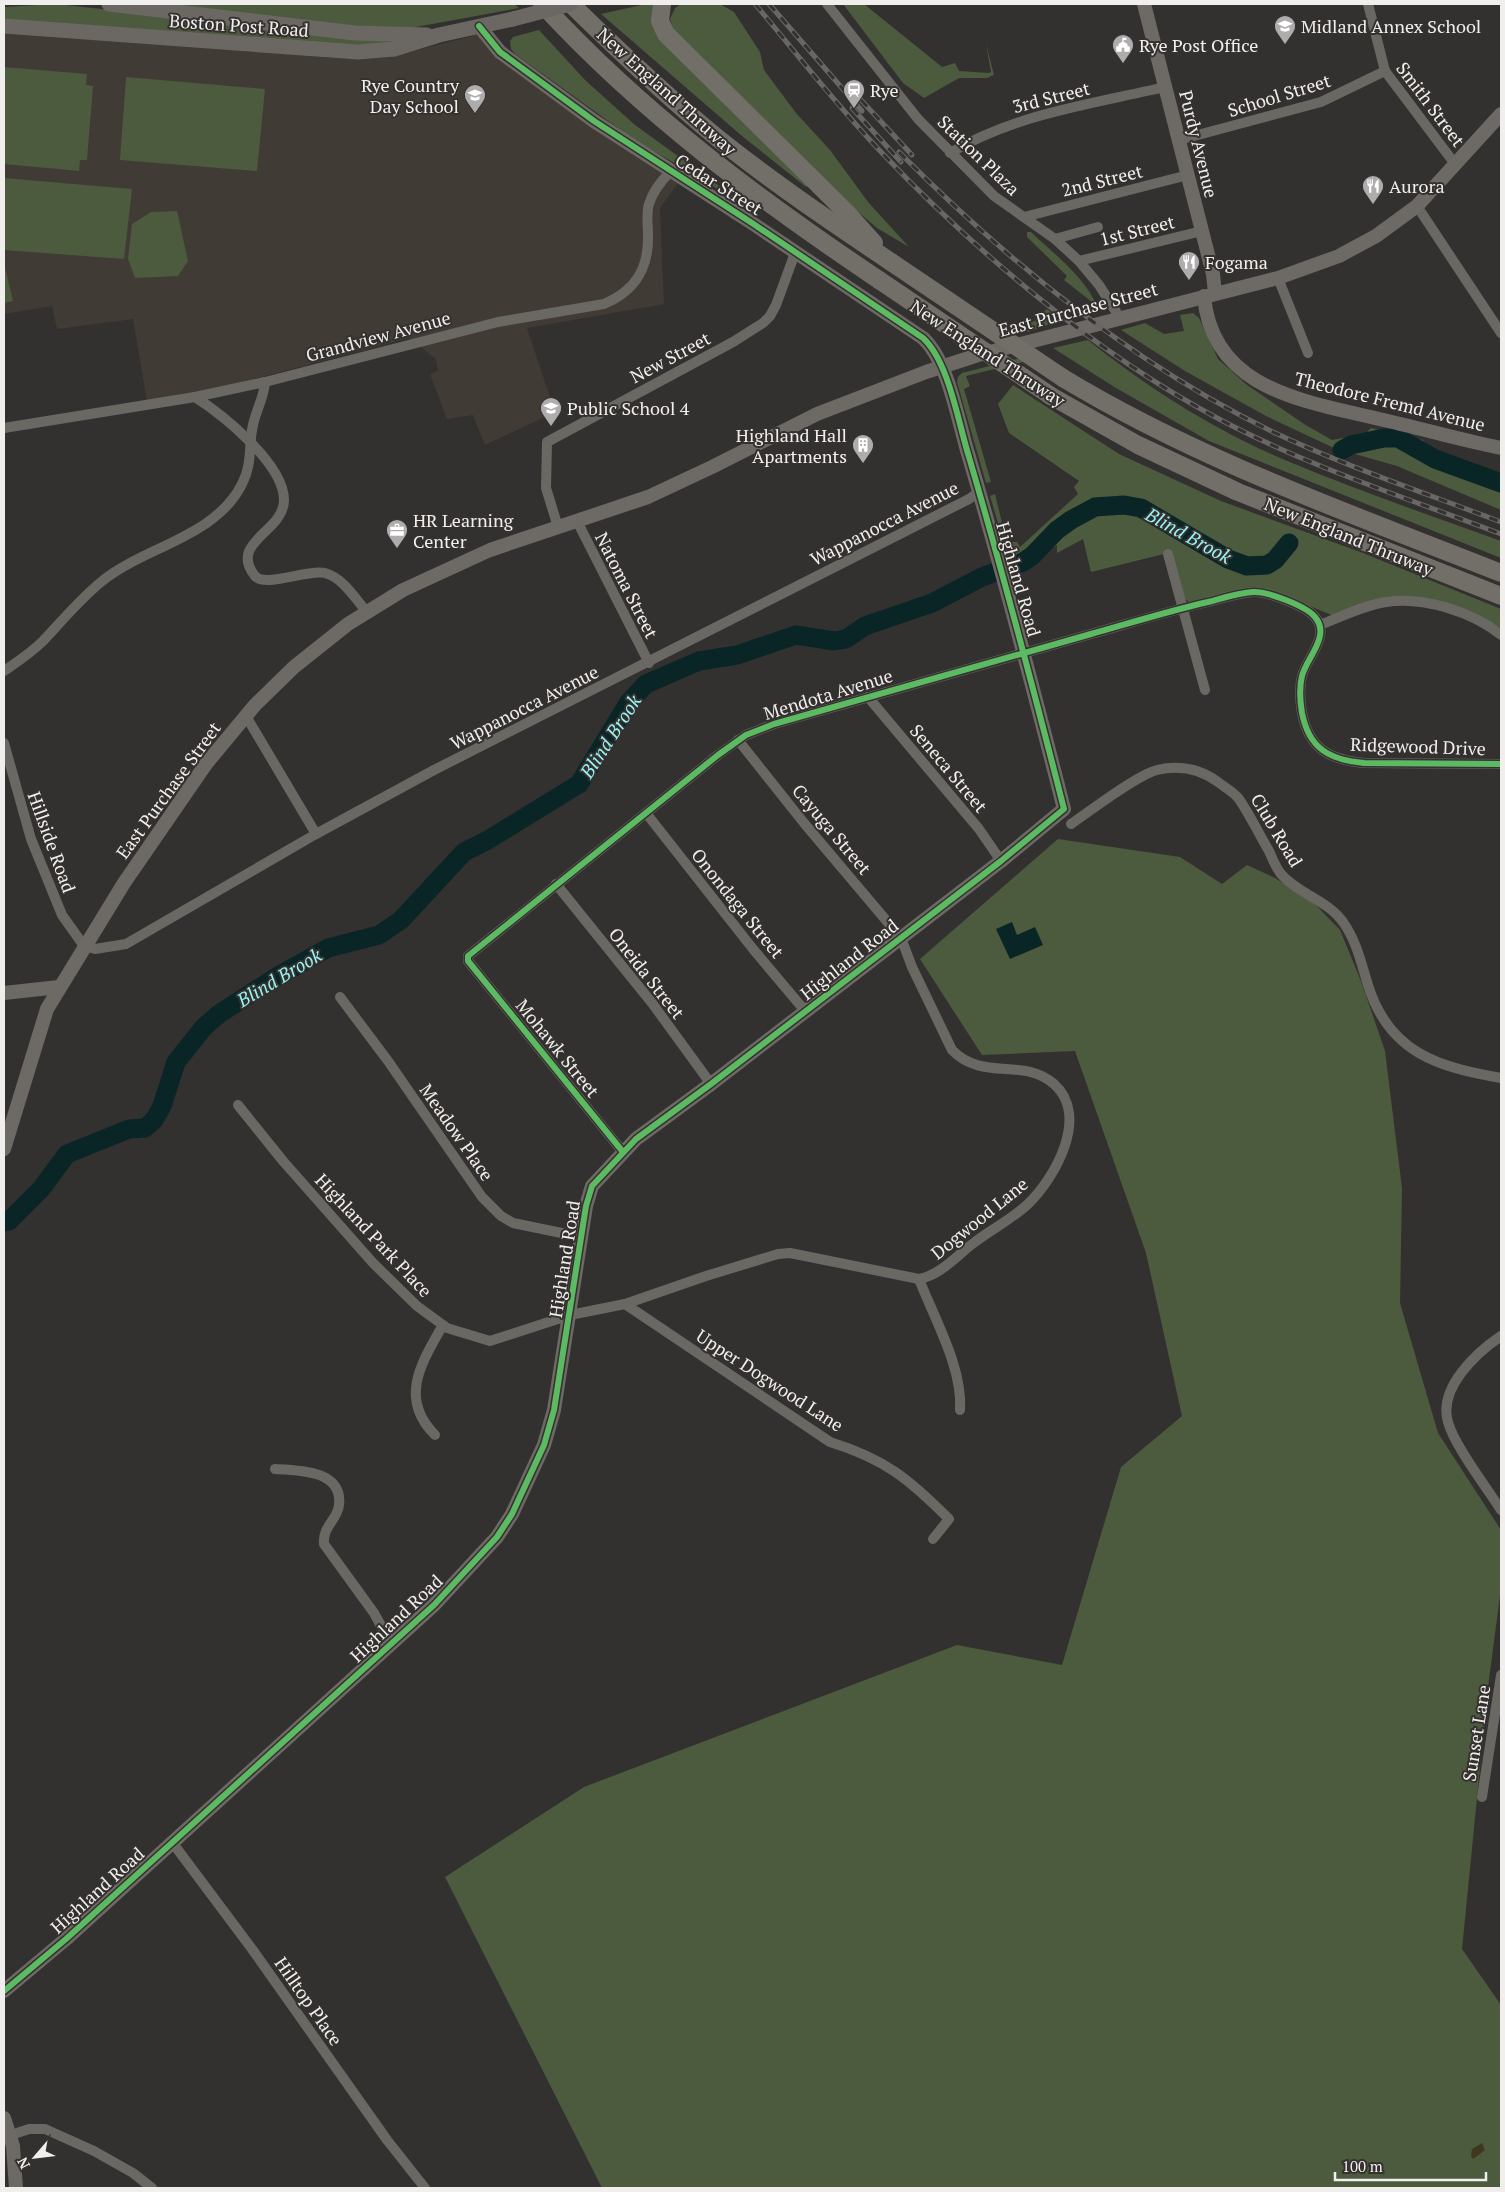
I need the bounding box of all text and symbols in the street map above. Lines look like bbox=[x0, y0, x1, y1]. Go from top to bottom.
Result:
street label: Boston Post Road bbox=[168, 8, 310, 42]
school or university icon: Midland Annex School bbox=[1273, 14, 1297, 45]
place label: Midland Annex School bbox=[1301, 14, 1481, 38]
street label: New England Thruway bbox=[592, 22, 743, 161]
public building icon: Rye Post Office bbox=[1111, 33, 1135, 64]
place label: Rye Post Office bbox=[1139, 33, 1258, 57]
street label: Smith Street bbox=[1391, 57, 1471, 152]
street label: School Street bbox=[1225, 68, 1334, 122]
place label: Rye Country Day School bbox=[361, 73, 460, 118]
street label: 3rd Street bbox=[1010, 76, 1092, 118]
station icon: Rye bbox=[842, 78, 866, 109]
place label: Rye bbox=[870, 78, 899, 102]
school or university icon: Rye Country Day School bbox=[463, 83, 487, 114]
street label: Purdy Avenue bbox=[1174, 88, 1224, 200]
street label: Station Plaza bbox=[933, 110, 1025, 200]
street label: Cedar Street bbox=[671, 148, 767, 220]
street label: 2nd Street bbox=[1059, 158, 1145, 202]
restaurant icon: Aurora bbox=[1361, 174, 1385, 205]
place label: Aurora bbox=[1389, 174, 1445, 198]
street label: 1st Street bbox=[1097, 209, 1177, 251]
restaurant icon: Fogama bbox=[1177, 250, 1201, 281]
place label: Fogama bbox=[1205, 250, 1268, 274]
street label: East Purchase Street bbox=[996, 276, 1160, 342]
street label: New England Thruway bbox=[906, 294, 1071, 413]
street label: Grandview Avenue bbox=[303, 305, 453, 367]
street label: New Street bbox=[626, 326, 715, 388]
street label: Theodore Fremd Avenue bbox=[1292, 366, 1488, 436]
school or university icon: Public School 4 bbox=[539, 396, 563, 427]
place label: Public School 4 bbox=[567, 396, 690, 420]
place label: Highland Hall Apartments bbox=[736, 423, 847, 468]
building icon: Highland Hall Apartments bbox=[851, 433, 875, 464]
street label: Wappanocca Avenue bbox=[806, 475, 962, 571]
street label: New England Thruway bbox=[1261, 491, 1438, 581]
water label: Blind Brook bbox=[1141, 501, 1237, 569]
place label: HR Learning Center bbox=[413, 508, 514, 553]
office icon: HR Learning Center bbox=[385, 518, 409, 549]
street label: Highland Road bbox=[991, 519, 1047, 639]
street label: Natoma Street bbox=[590, 528, 664, 642]
street label: Wappanocca Avenue bbox=[446, 659, 602, 755]
street label: Mendota Avenue bbox=[760, 663, 896, 725]
water label: Blind Brook bbox=[573, 689, 647, 783]
street label: East Purchase Street bbox=[110, 716, 226, 863]
street label: Seneca Street bbox=[905, 719, 993, 817]
street label: Ridgewood Drive bbox=[1350, 732, 1486, 760]
street label: Cayuga Street bbox=[787, 779, 877, 879]
street label: Hillside Road bbox=[23, 788, 81, 896]
street label: Club Road bbox=[1246, 789, 1308, 871]
street label: Onondaga Street bbox=[686, 843, 790, 963]
street label: Highland Road bbox=[795, 913, 903, 1005]
street label: Oneida Street bbox=[604, 922, 691, 1024]
water label: Blind Brook bbox=[231, 941, 327, 1013]
street label: Mohawk Street bbox=[511, 994, 605, 1102]
street label: Meadow Place bbox=[415, 1079, 499, 1185]
street label: Highland Park Place bbox=[310, 1168, 438, 1302]
street label: Dogwood Lane bbox=[926, 1172, 1032, 1264]
street label: Highland Road bbox=[543, 1199, 585, 1319]
street label: Upper Dogwood Lane bbox=[692, 1323, 848, 1437]
street label: Highland Road bbox=[345, 1569, 447, 1667]
street label: Sunset Lane bbox=[1457, 1683, 1495, 1783]
street label: Highland Road bbox=[45, 1842, 149, 1938]
street label: Hilltop Place bbox=[270, 1952, 348, 2050]
north arrow bbox=[10, 2132, 60, 2182]
scale bar bbox=[1335, 2150, 1486, 2182]
text: N bbox=[12, 2154, 34, 2172]
text: 100 m bbox=[1342, 2156, 1383, 2176]

